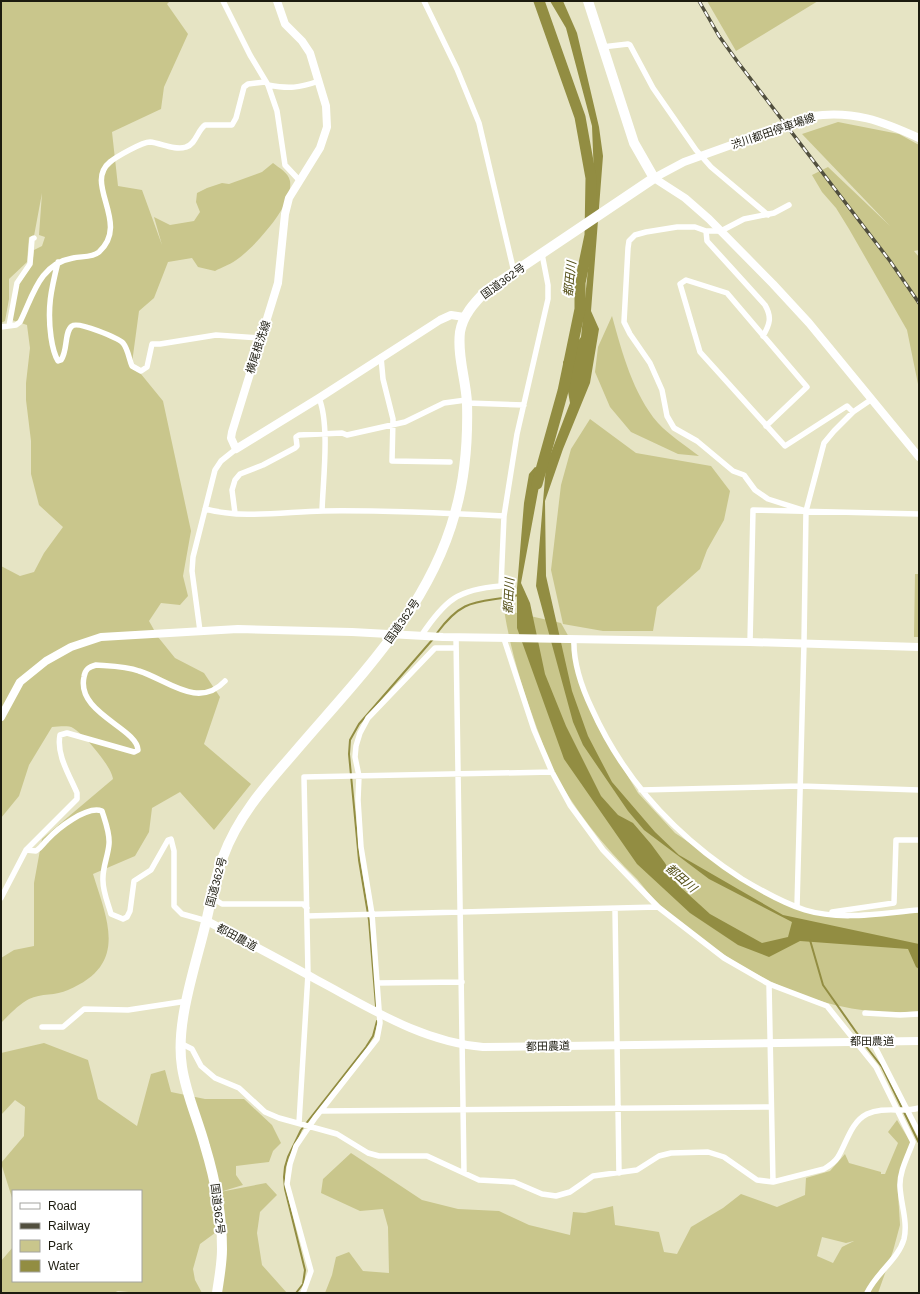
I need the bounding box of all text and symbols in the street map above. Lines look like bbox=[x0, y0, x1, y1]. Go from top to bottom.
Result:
street label: 渋川都田停車場線 bbox=[729, 111, 817, 151]
water label: 都田川 bbox=[561, 258, 579, 298]
street label: 国道362号 bbox=[479, 261, 527, 301]
street label: 横尾根洗線 bbox=[244, 319, 272, 375]
water label: 都田川 bbox=[501, 576, 517, 614]
street label: 国道362号 bbox=[382, 597, 422, 645]
street label: 国道362号 bbox=[204, 856, 228, 908]
water label: 都田川 bbox=[663, 861, 701, 896]
street label: 都田農道 bbox=[215, 921, 259, 953]
street label: 都田農道 bbox=[850, 1035, 894, 1047]
street label: 都田農道 bbox=[526, 1040, 570, 1052]
street label: 国道362号 bbox=[209, 1183, 227, 1235]
legend bbox=[12, 1190, 142, 1282]
text: Road bbox=[48, 1199, 77, 1213]
text: Railway bbox=[48, 1219, 90, 1233]
text: Park bbox=[48, 1239, 74, 1253]
text: Water bbox=[48, 1259, 80, 1273]

